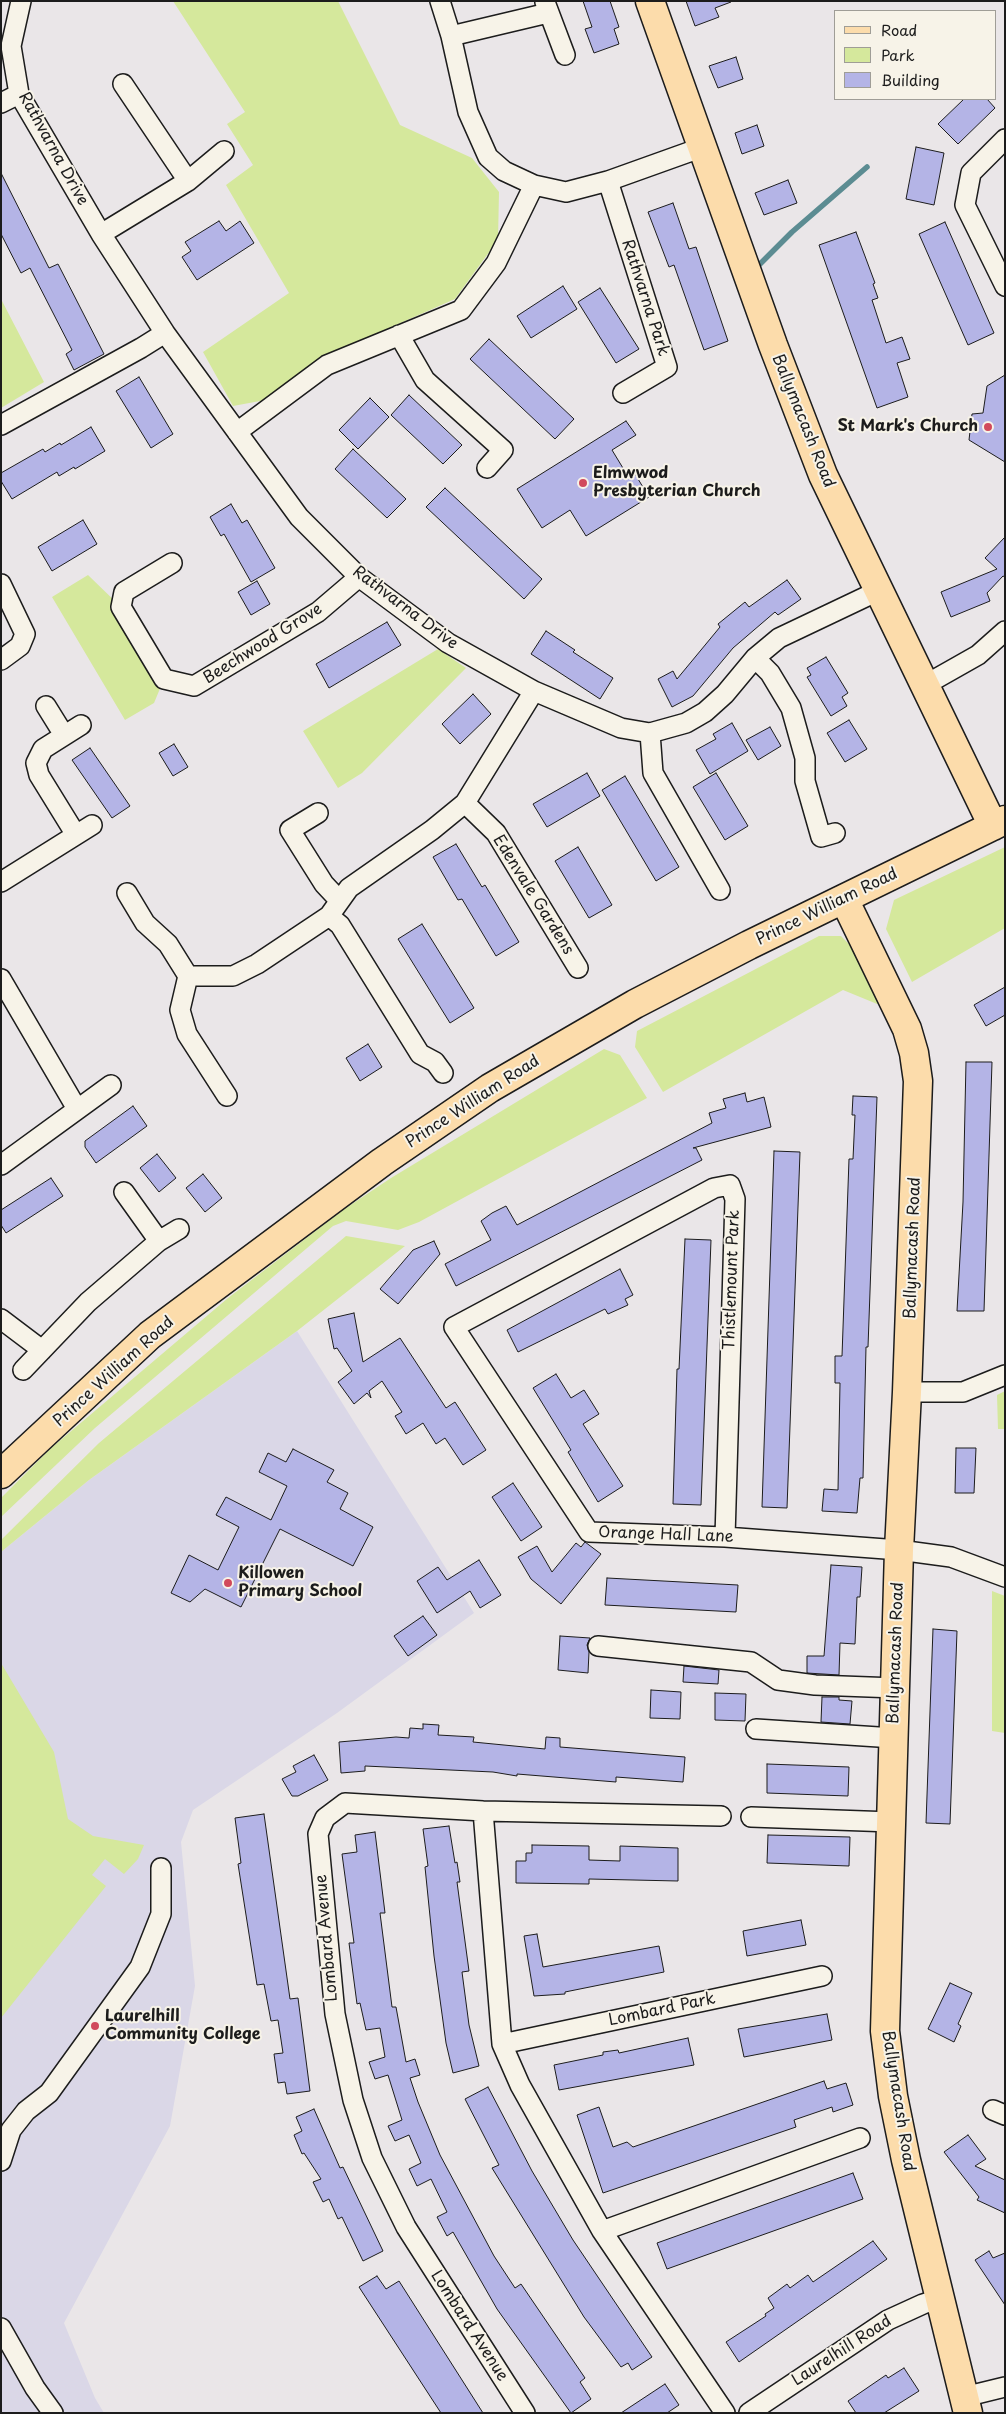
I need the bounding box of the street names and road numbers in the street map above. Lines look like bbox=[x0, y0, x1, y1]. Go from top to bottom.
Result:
street label: Rathvarna Drive bbox=[14, 89, 92, 209]
street label: Rathvarna Park bbox=[617, 237, 673, 359]
street label: Ballymacash Road bbox=[767, 351, 839, 491]
street label: Rathvarna Drive bbox=[349, 562, 461, 654]
street label: Beechwood Grove bbox=[200, 600, 326, 688]
street label: Edenvale Gardens bbox=[488, 832, 578, 958]
street label: Prince William Road bbox=[753, 864, 901, 950]
street label: Prince William Road bbox=[403, 1052, 543, 1152]
street label: Ballymacash Road bbox=[901, 1177, 925, 1319]
street label: Thistlemount Park bbox=[720, 1210, 744, 1350]
street label: Prince William Road bbox=[50, 1313, 178, 1431]
street label: Orange Hall Lane bbox=[598, 1523, 734, 1547]
street label: Ballymacash Road bbox=[884, 1582, 908, 1724]
street label: Lombard Avenue bbox=[312, 1874, 342, 2002]
street label: Lombard Park bbox=[607, 1989, 717, 2031]
street label: Ballymacash Road bbox=[877, 2029, 919, 2173]
street label: Lombard Avenue bbox=[426, 2267, 512, 2385]
street label: Laurelhill Road bbox=[789, 2312, 895, 2390]

